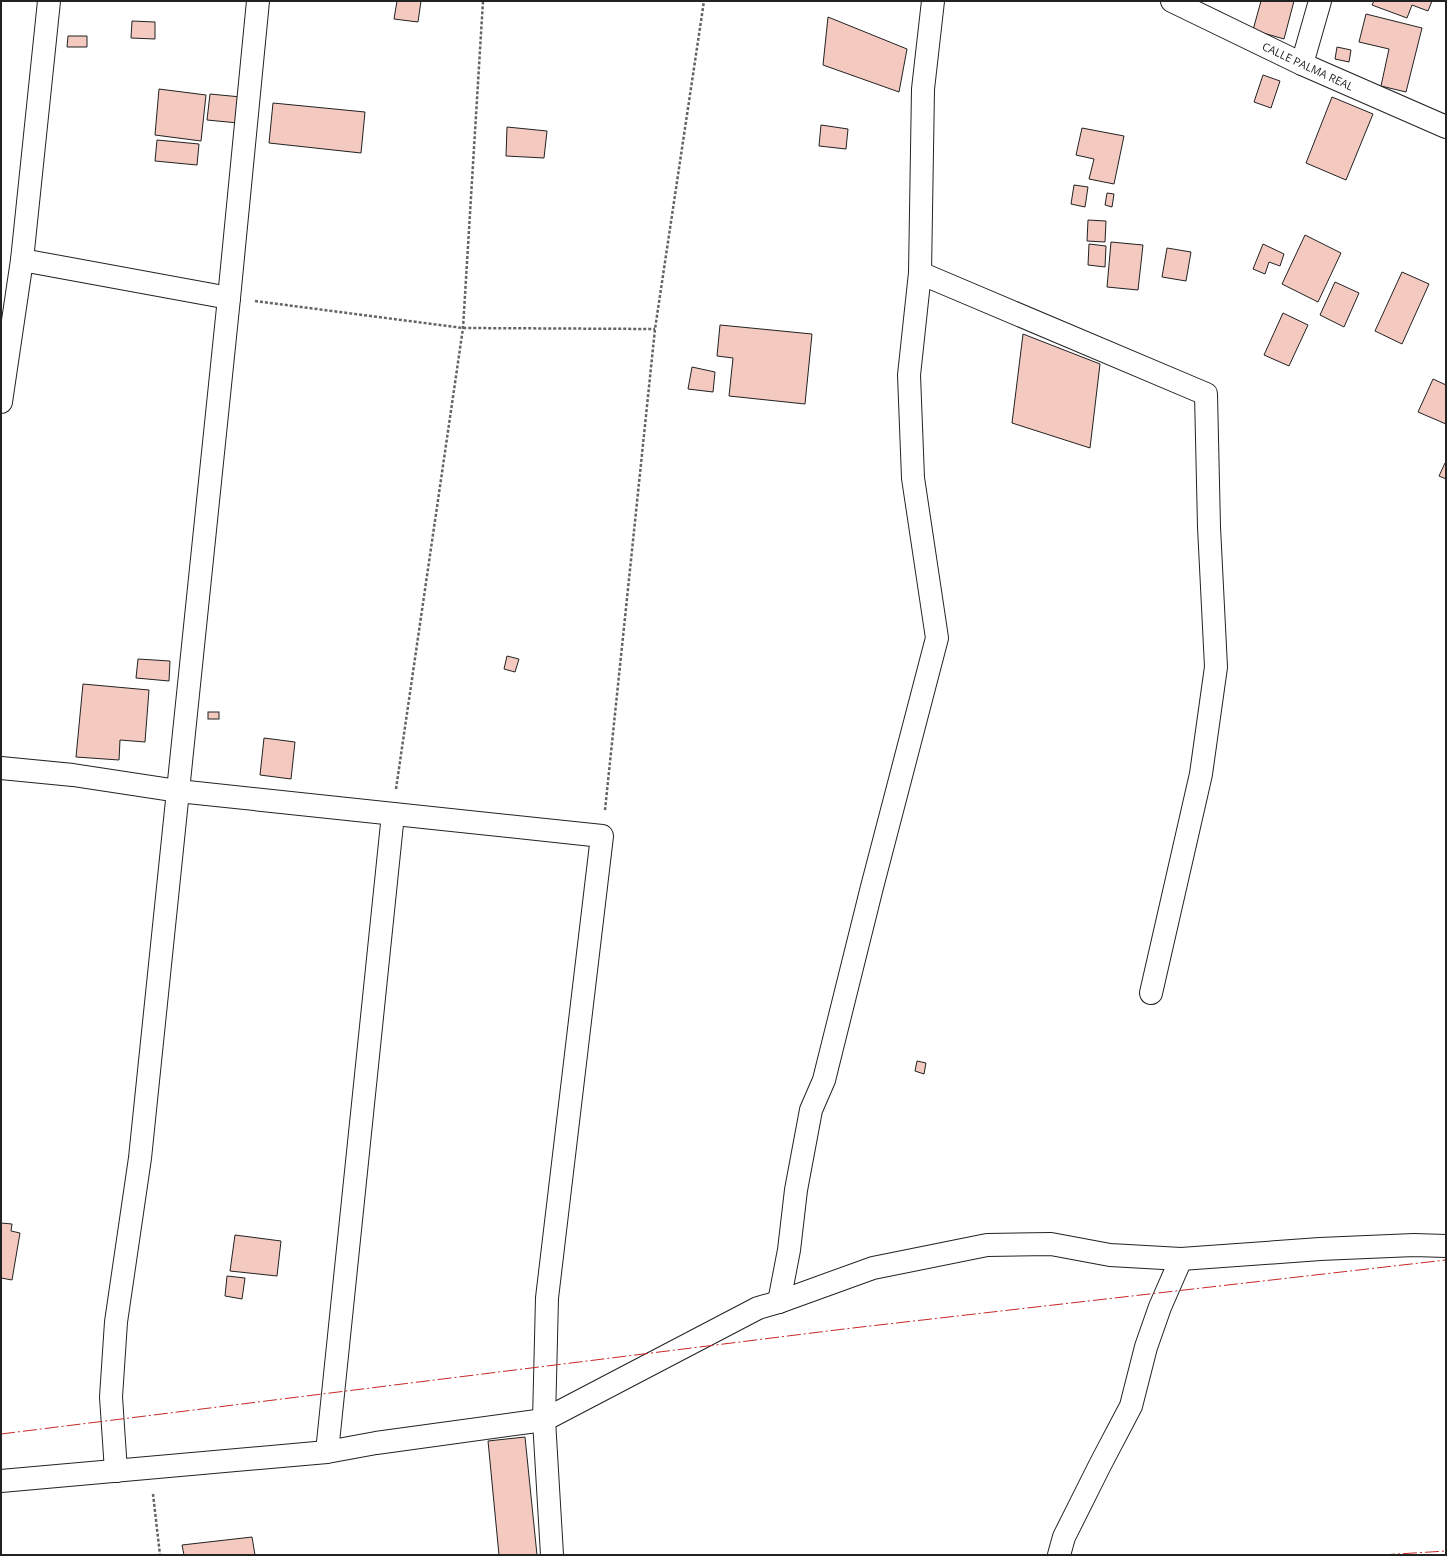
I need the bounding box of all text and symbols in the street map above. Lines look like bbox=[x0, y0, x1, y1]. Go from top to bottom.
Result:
street label: CALLE PALMA REAL bbox=[1260, 38, 1356, 94]

